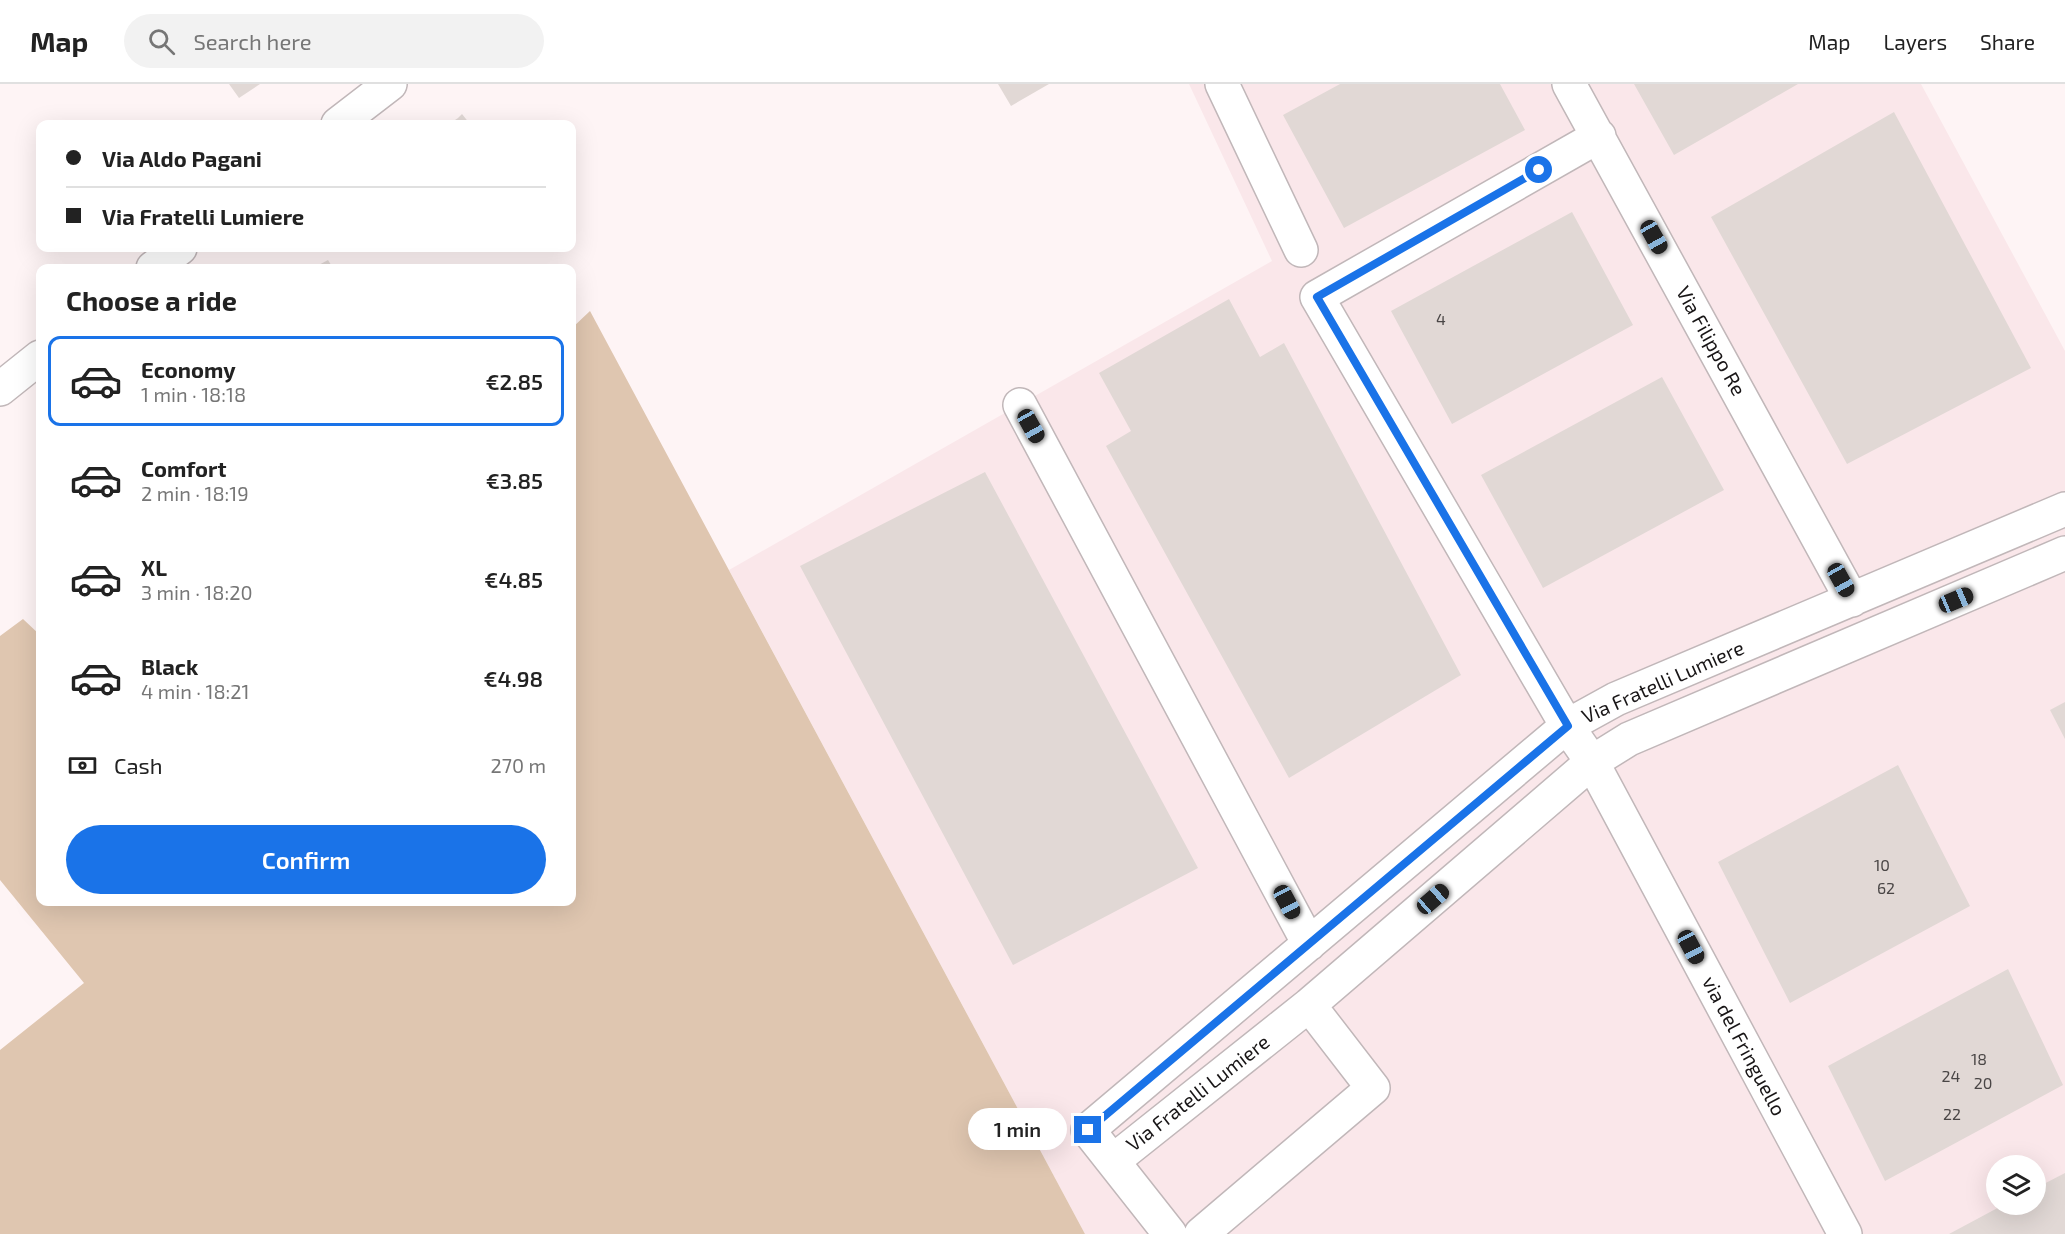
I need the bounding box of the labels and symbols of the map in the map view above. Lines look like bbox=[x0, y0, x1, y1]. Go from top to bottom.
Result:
route start bbox=[1525, 156, 1552, 183]
car bbox=[1637, 217, 1671, 257]
street label: Via Filippo Re bbox=[1672, 282, 1752, 399]
house number: 4 bbox=[1436, 309, 1446, 328]
car bbox=[1014, 406, 1048, 446]
car bbox=[1824, 560, 1858, 600]
car bbox=[1936, 585, 1976, 615]
street label: Via Fratelli Lumiere bbox=[1578, 635, 1747, 728]
house number: 10 bbox=[1874, 855, 1890, 874]
house number: 62 bbox=[1877, 878, 1895, 897]
car bbox=[1414, 880, 1452, 918]
car bbox=[1271, 882, 1303, 922]
car bbox=[1675, 927, 1707, 967]
street label: via del Fringuello bbox=[1698, 972, 1792, 1119]
street label: Via Fratelli Lumiere bbox=[1121, 1029, 1274, 1156]
house number: 18 bbox=[1971, 1049, 1987, 1068]
house number: 24 bbox=[1942, 1066, 1961, 1085]
house number: 20 bbox=[1974, 1073, 1992, 1092]
house number: 22 bbox=[1943, 1104, 1961, 1123]
callout: 1 min bbox=[968, 1109, 1067, 1151]
route end bbox=[1074, 1116, 1101, 1143]

